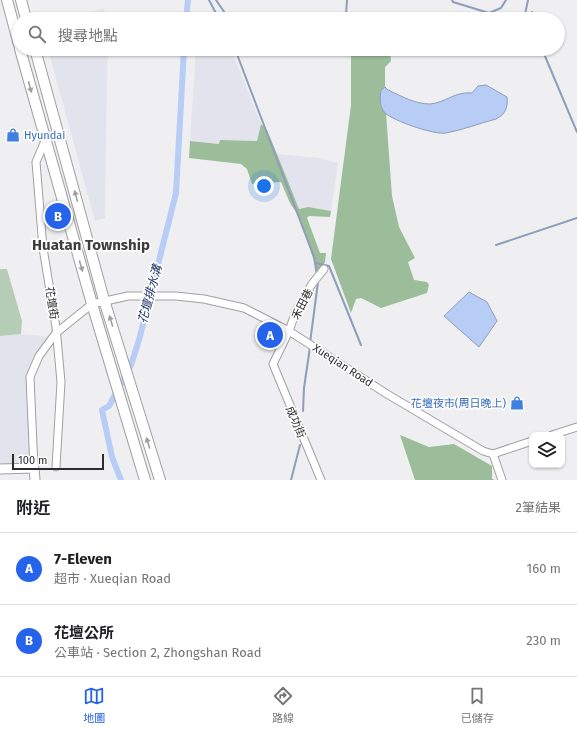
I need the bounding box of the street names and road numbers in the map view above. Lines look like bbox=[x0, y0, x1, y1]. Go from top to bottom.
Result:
street label: 花壇街 bbox=[43, 286, 61, 320]
street label: 禾田巷 bbox=[289, 287, 316, 322]
street label: Xueqian Road bbox=[310, 341, 375, 390]
street label: 成功街 bbox=[283, 404, 308, 440]

